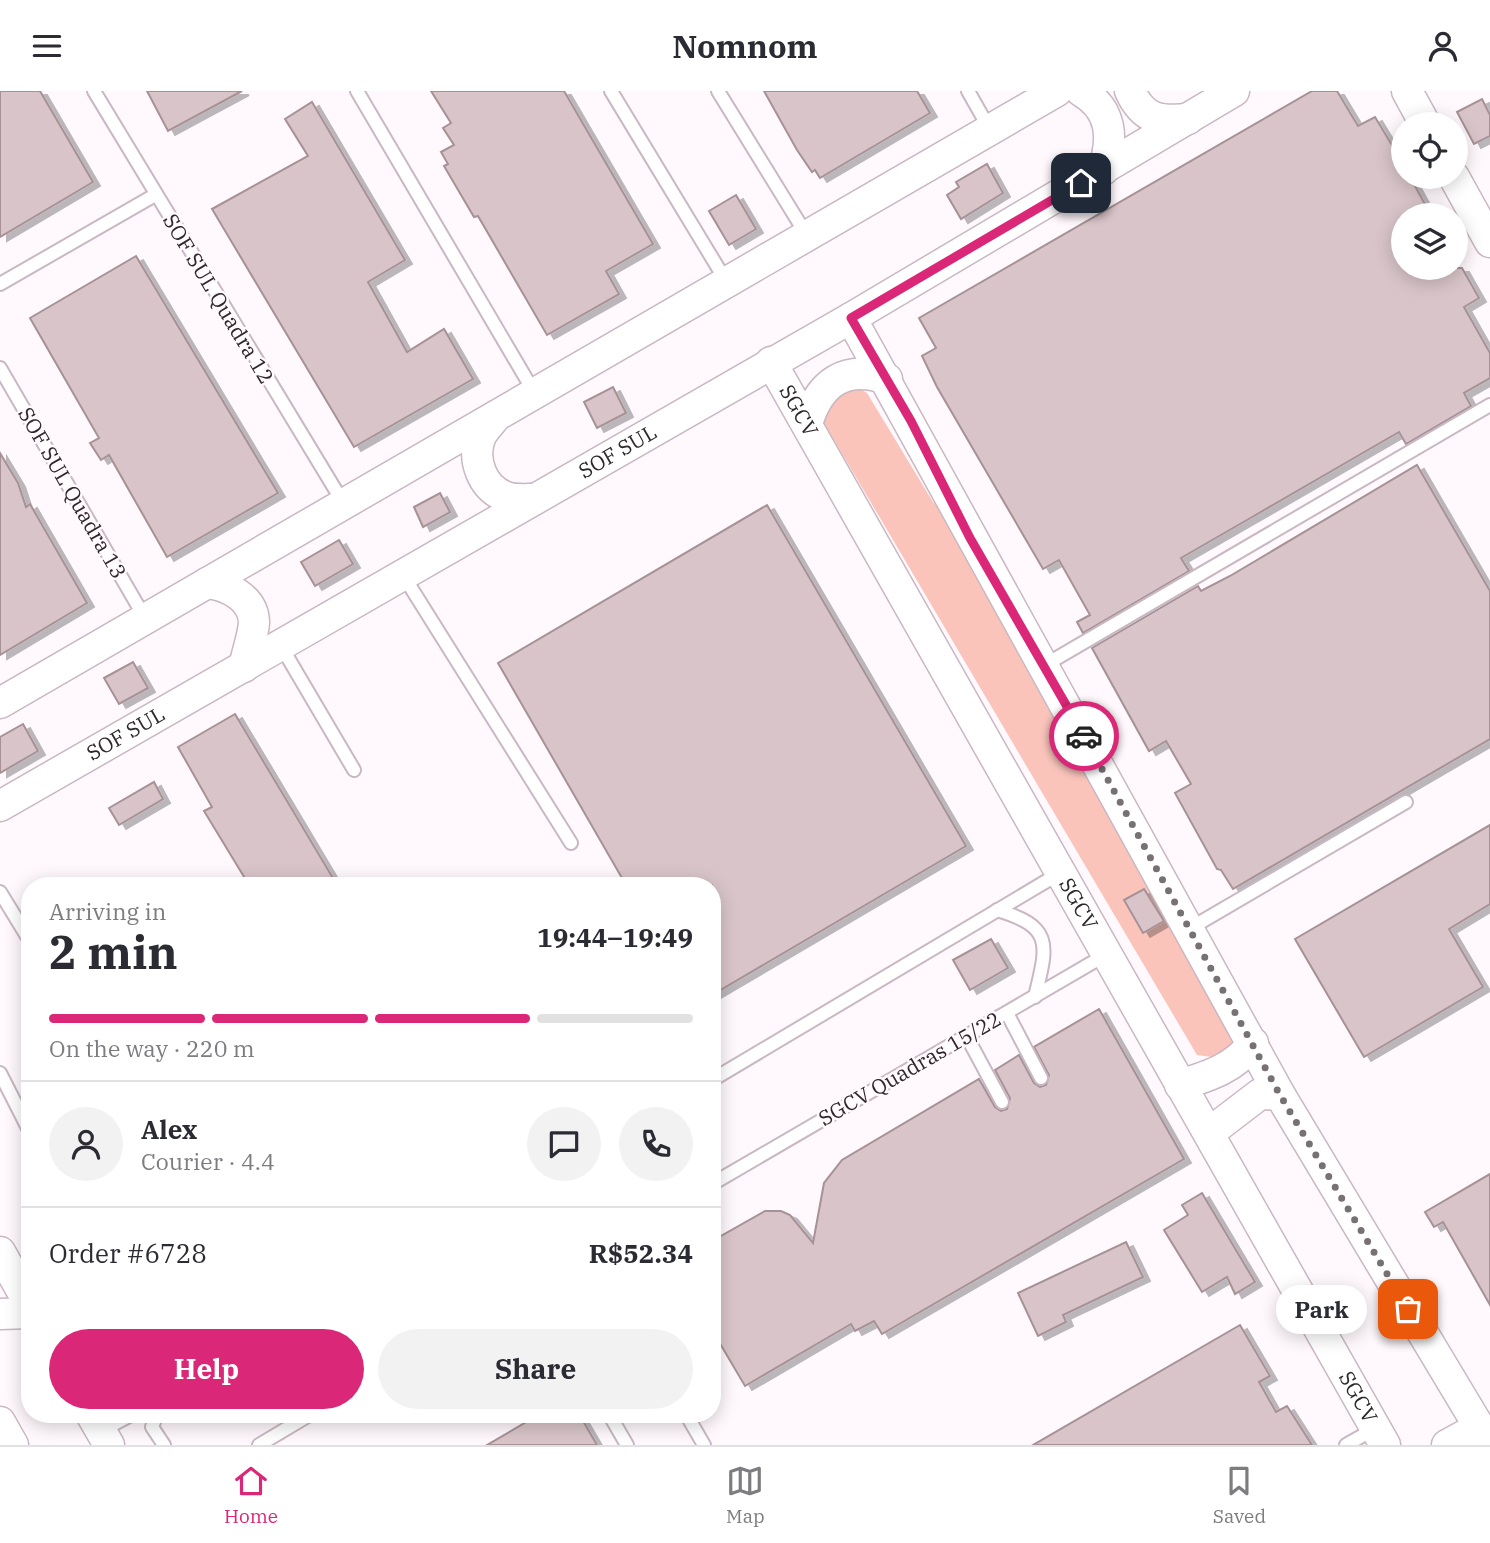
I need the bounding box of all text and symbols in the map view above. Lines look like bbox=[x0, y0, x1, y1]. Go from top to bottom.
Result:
text: Nomnom bbox=[672, 25, 818, 67]
icon: menu bbox=[28, 27, 66, 65]
icon: person bbox=[1424, 27, 1462, 65]
map controls bbox=[1391, 112, 1468, 280]
button: locate bbox=[1391, 112, 1468, 189]
pin bbox=[1051, 153, 1111, 213]
icon: home bbox=[1062, 164, 1100, 202]
button: layers bbox=[1391, 203, 1468, 280]
street label: SOF SUL Quadra 12 bbox=[157, 208, 281, 389]
street label: SGCV bbox=[774, 379, 825, 441]
street label: SOF SUL Quadra 13 bbox=[12, 402, 133, 583]
street label: SOF SUL bbox=[573, 417, 661, 484]
street label: SOF SUL bbox=[81, 700, 169, 766]
courier bbox=[1049, 701, 1119, 771]
icon: car bbox=[1065, 717, 1103, 755]
street label: SGCV bbox=[1053, 872, 1105, 935]
text: Arriving in bbox=[49, 896, 166, 926]
text: 19:44–19:49 bbox=[537, 920, 693, 954]
text: 2 min bbox=[49, 922, 178, 982]
street label: SGCV Quadras 15/22 bbox=[813, 1004, 1006, 1132]
text: On the way · 220 m bbox=[49, 1033, 255, 1063]
button: person bbox=[49, 1107, 123, 1181]
button: chat bbox=[527, 1107, 601, 1181]
button: phone bbox=[619, 1107, 693, 1181]
text: Alex bbox=[141, 1112, 197, 1146]
text: Courier · 4.4 bbox=[141, 1146, 275, 1176]
text: Order #6728 bbox=[49, 1236, 207, 1270]
text: R$52.34 bbox=[589, 1236, 693, 1270]
pin bbox=[1378, 1279, 1438, 1339]
callout: Park bbox=[1275, 1285, 1366, 1333]
icon: bag bbox=[1389, 1290, 1427, 1328]
text: Park bbox=[1294, 1294, 1349, 1324]
button: Help bbox=[49, 1329, 364, 1409]
button: Share bbox=[378, 1329, 693, 1409]
street label: SGCV bbox=[1333, 1366, 1385, 1428]
tab: Home bbox=[224, 1462, 278, 1528]
tab: Map bbox=[726, 1462, 765, 1528]
tab: Saved bbox=[1213, 1462, 1266, 1528]

